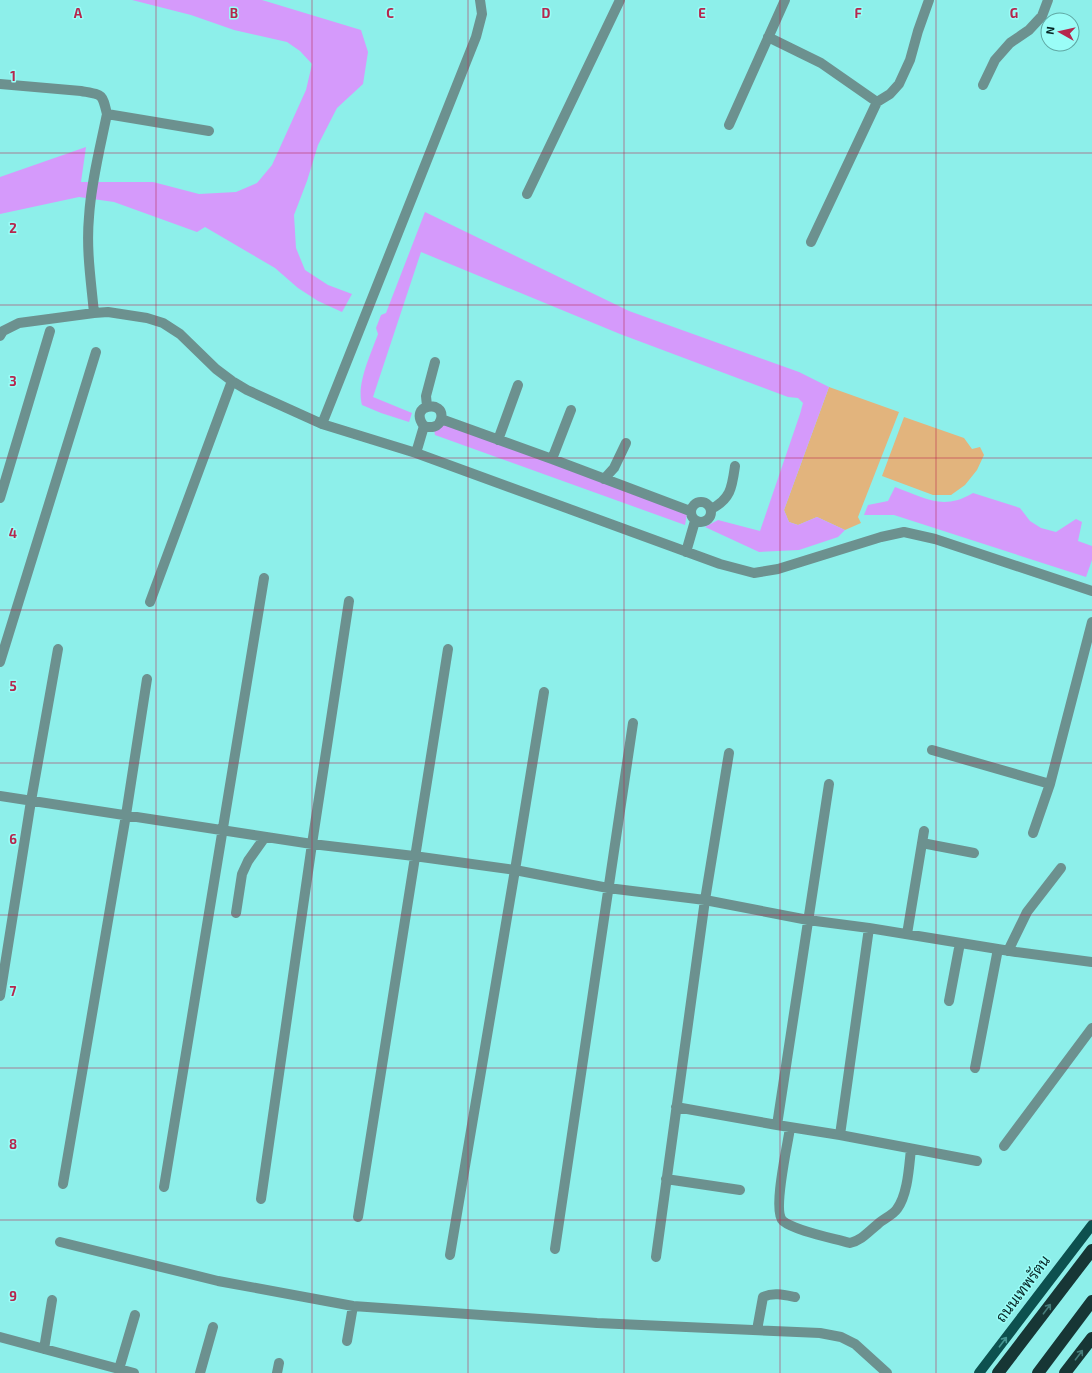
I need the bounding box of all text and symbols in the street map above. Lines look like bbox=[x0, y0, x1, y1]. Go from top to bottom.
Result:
text: A bbox=[74, 5, 83, 21]
text: B bbox=[230, 5, 238, 21]
text: C bbox=[386, 5, 394, 21]
text: D bbox=[542, 5, 551, 21]
text: E bbox=[698, 5, 706, 21]
text: F bbox=[854, 5, 862, 21]
text: G bbox=[1010, 5, 1018, 21]
north arrow bbox=[1040, 12, 1080, 52]
text: N bbox=[1043, 26, 1057, 35]
text: 1 bbox=[10, 68, 16, 84]
text: 2 bbox=[9, 220, 17, 236]
text: 3 bbox=[9, 373, 17, 389]
text: 4 bbox=[9, 525, 17, 541]
text: 5 bbox=[9, 678, 17, 694]
text: 6 bbox=[9, 831, 17, 847]
text: 7 bbox=[10, 983, 17, 999]
text: 8 bbox=[9, 1136, 17, 1152]
street label: ถนนเทพรัตน bbox=[991, 1251, 1053, 1325]
text: 9 bbox=[9, 1288, 17, 1304]
one-way arrow bbox=[1043, 1303, 1051, 1314]
one-way arrow bbox=[999, 1337, 1007, 1348]
one-way arrow bbox=[1074, 1350, 1083, 1361]

